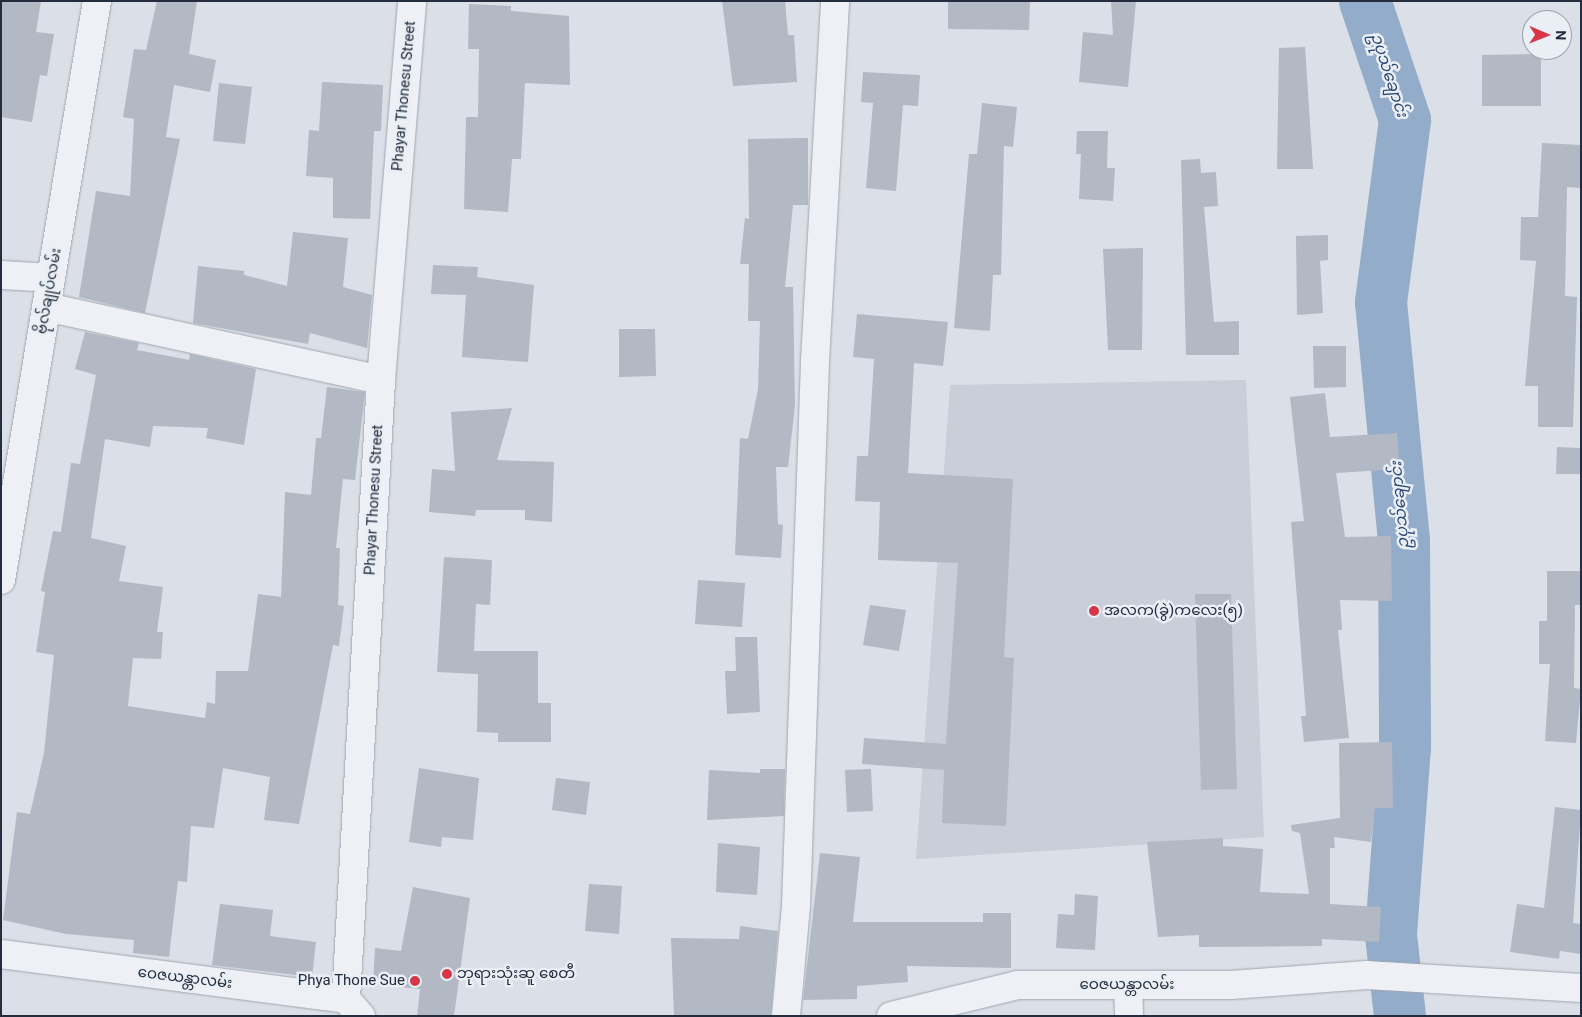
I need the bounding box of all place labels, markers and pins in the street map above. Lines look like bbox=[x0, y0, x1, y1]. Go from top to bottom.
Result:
place label: အလက(ခွဲ)ကလေး(၅) bbox=[1104, 602, 1243, 620]
marker: အလက(ခွဲ)ကလေး(၅) bbox=[1088, 605, 1100, 617]
place label: ဘုရားသုံးဆူ စေတီ bbox=[457, 965, 575, 983]
marker: ဘုရားသုံးဆူ စေတီ bbox=[441, 968, 453, 980]
place label: Phya Thone Sue bbox=[298, 972, 405, 990]
marker: Phya Thone Sue bbox=[409, 975, 421, 987]

